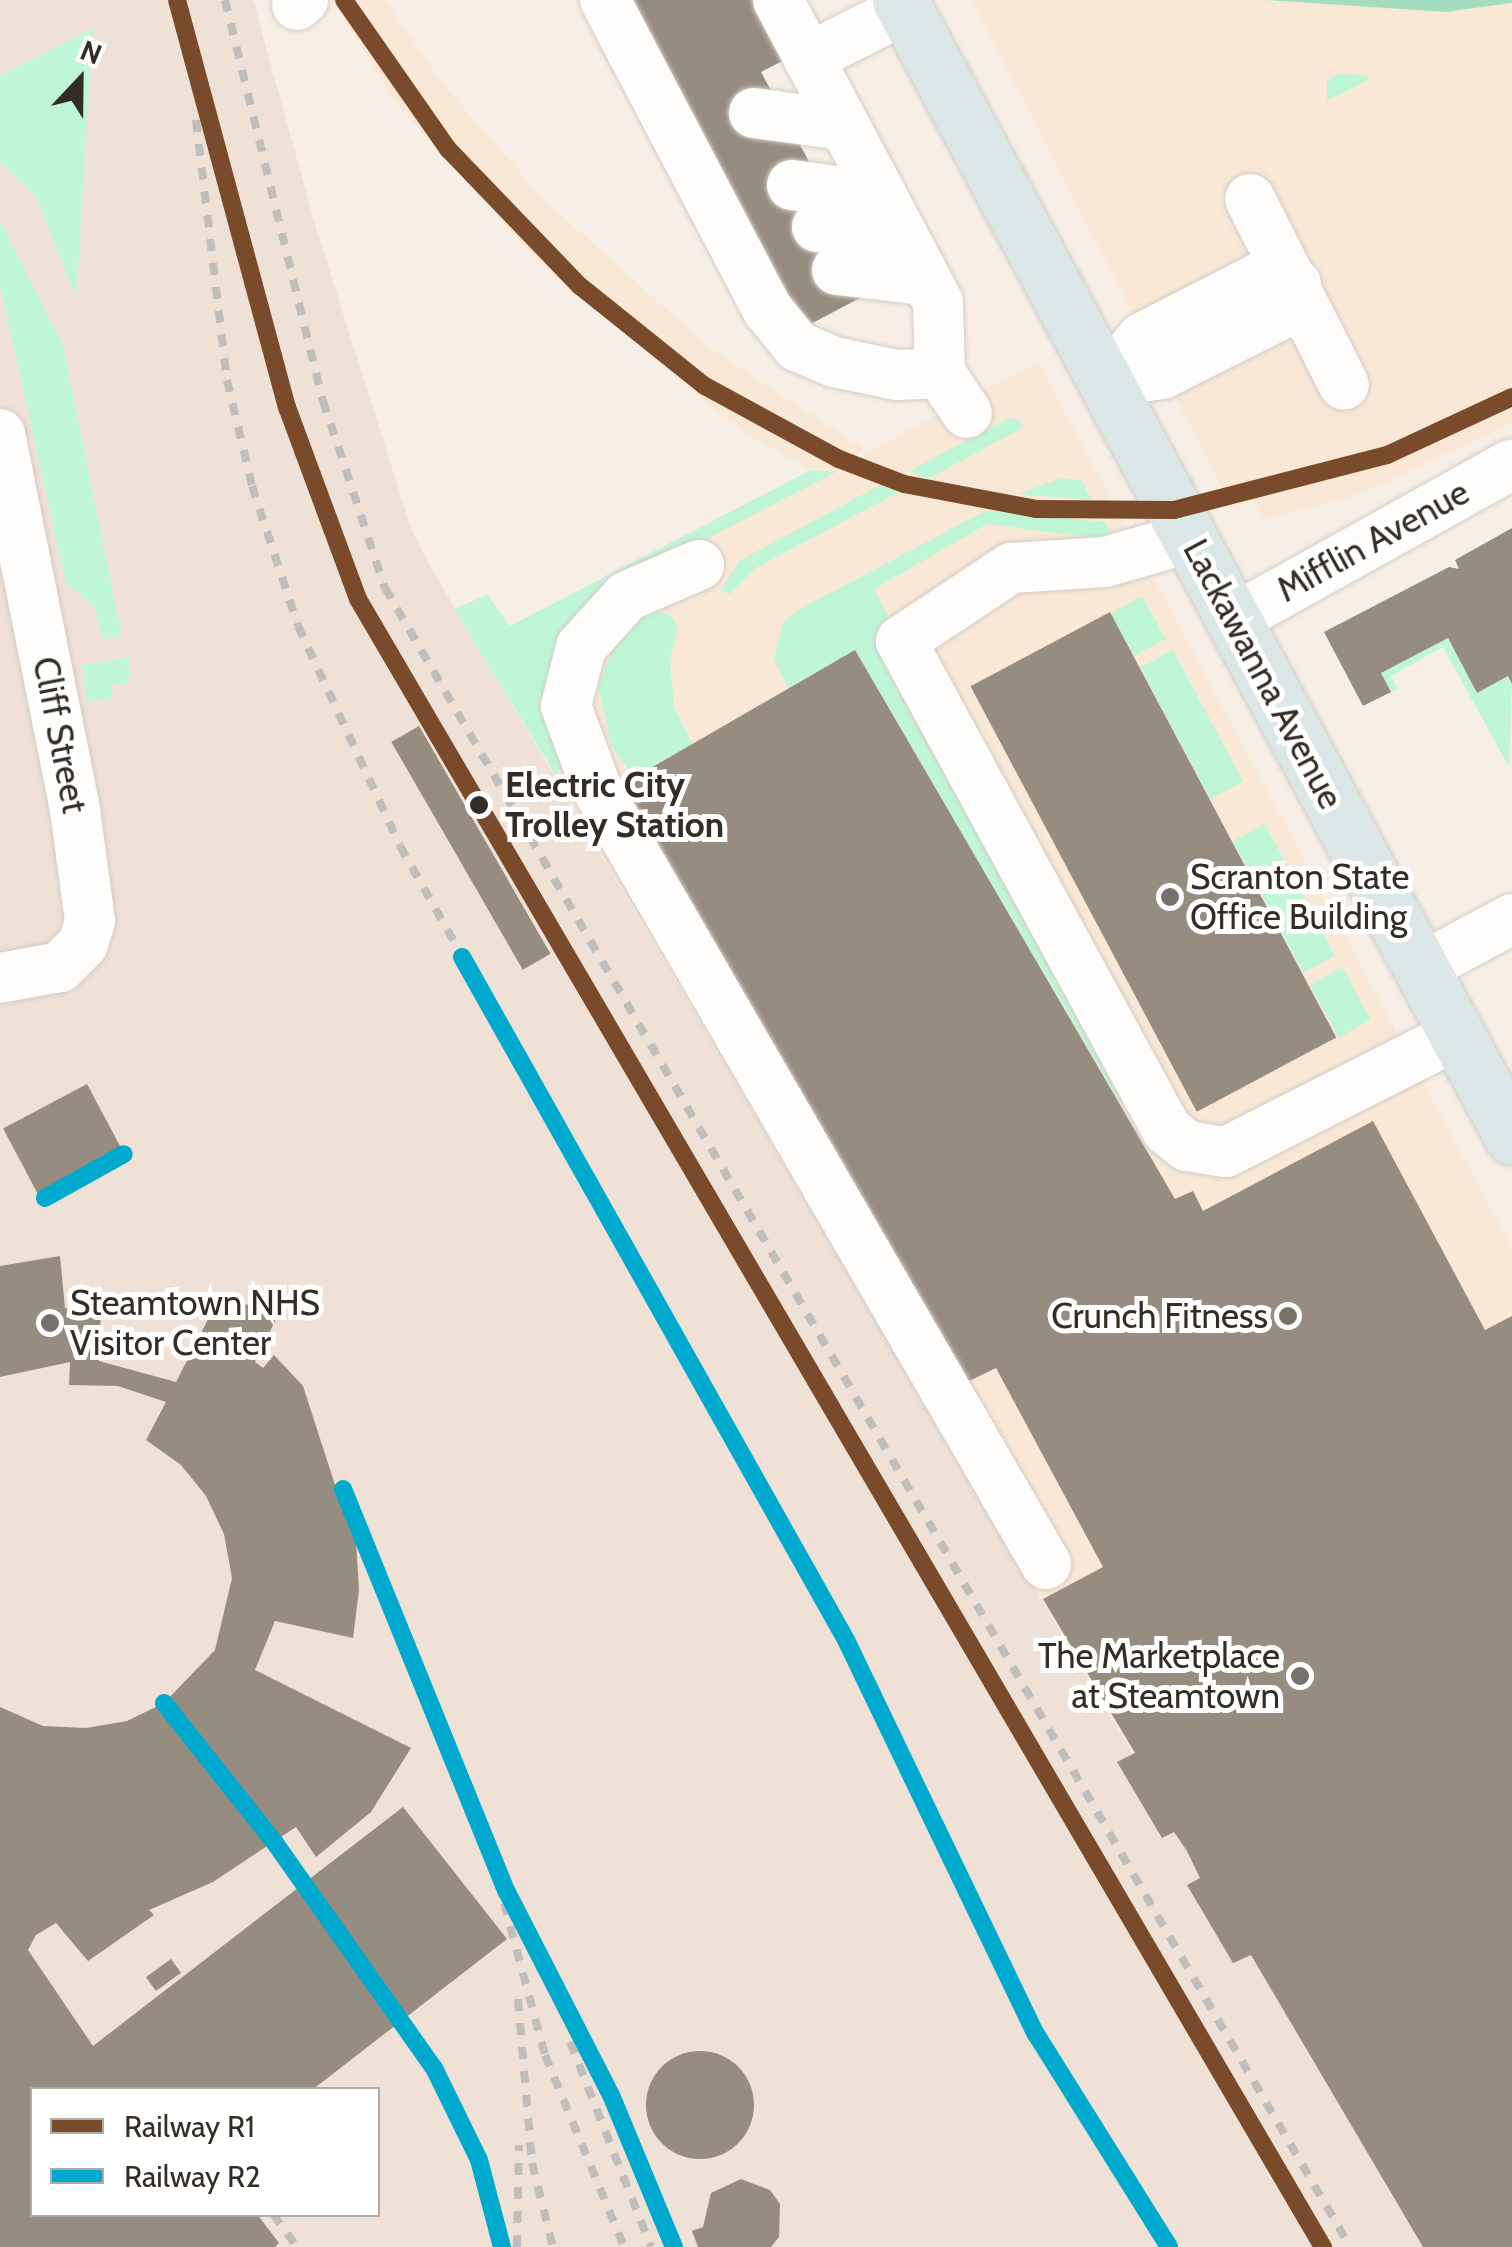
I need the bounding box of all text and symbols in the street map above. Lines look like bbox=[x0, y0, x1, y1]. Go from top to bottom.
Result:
north arrow bbox=[30, 30, 130, 130]
text: N bbox=[76, 33, 107, 72]
street label: Mifflin Avenue bbox=[1270, 471, 1476, 611]
street label: Lackawanna Avenue bbox=[1174, 532, 1352, 816]
street label: Cliff Street bbox=[24, 653, 96, 817]
place label: Electric City Trolley Station bbox=[505, 764, 724, 846]
marker: Electric City Trolley Station bbox=[462, 788, 496, 822]
place label: Scranton State Office Building bbox=[1190, 856, 1409, 938]
marker: Scranton State Office Building bbox=[1159, 886, 1181, 908]
place label: Steamtown NHS Visitor Center bbox=[70, 1282, 320, 1364]
place label: Crunch Fitness bbox=[1051, 1295, 1268, 1337]
marker: Crunch Fitness bbox=[1277, 1305, 1299, 1327]
marker: Steamtown NHS Visitor Center bbox=[39, 1312, 61, 1334]
place label: The Marketplace at Steamtown bbox=[1038, 1635, 1280, 1717]
marker: The Marketplace at Steamtown bbox=[1289, 1665, 1311, 1687]
legend bbox=[30, 2087, 380, 2217]
text: Railway R1 bbox=[124, 2108, 255, 2145]
text: Railway R2 bbox=[124, 2158, 261, 2195]

